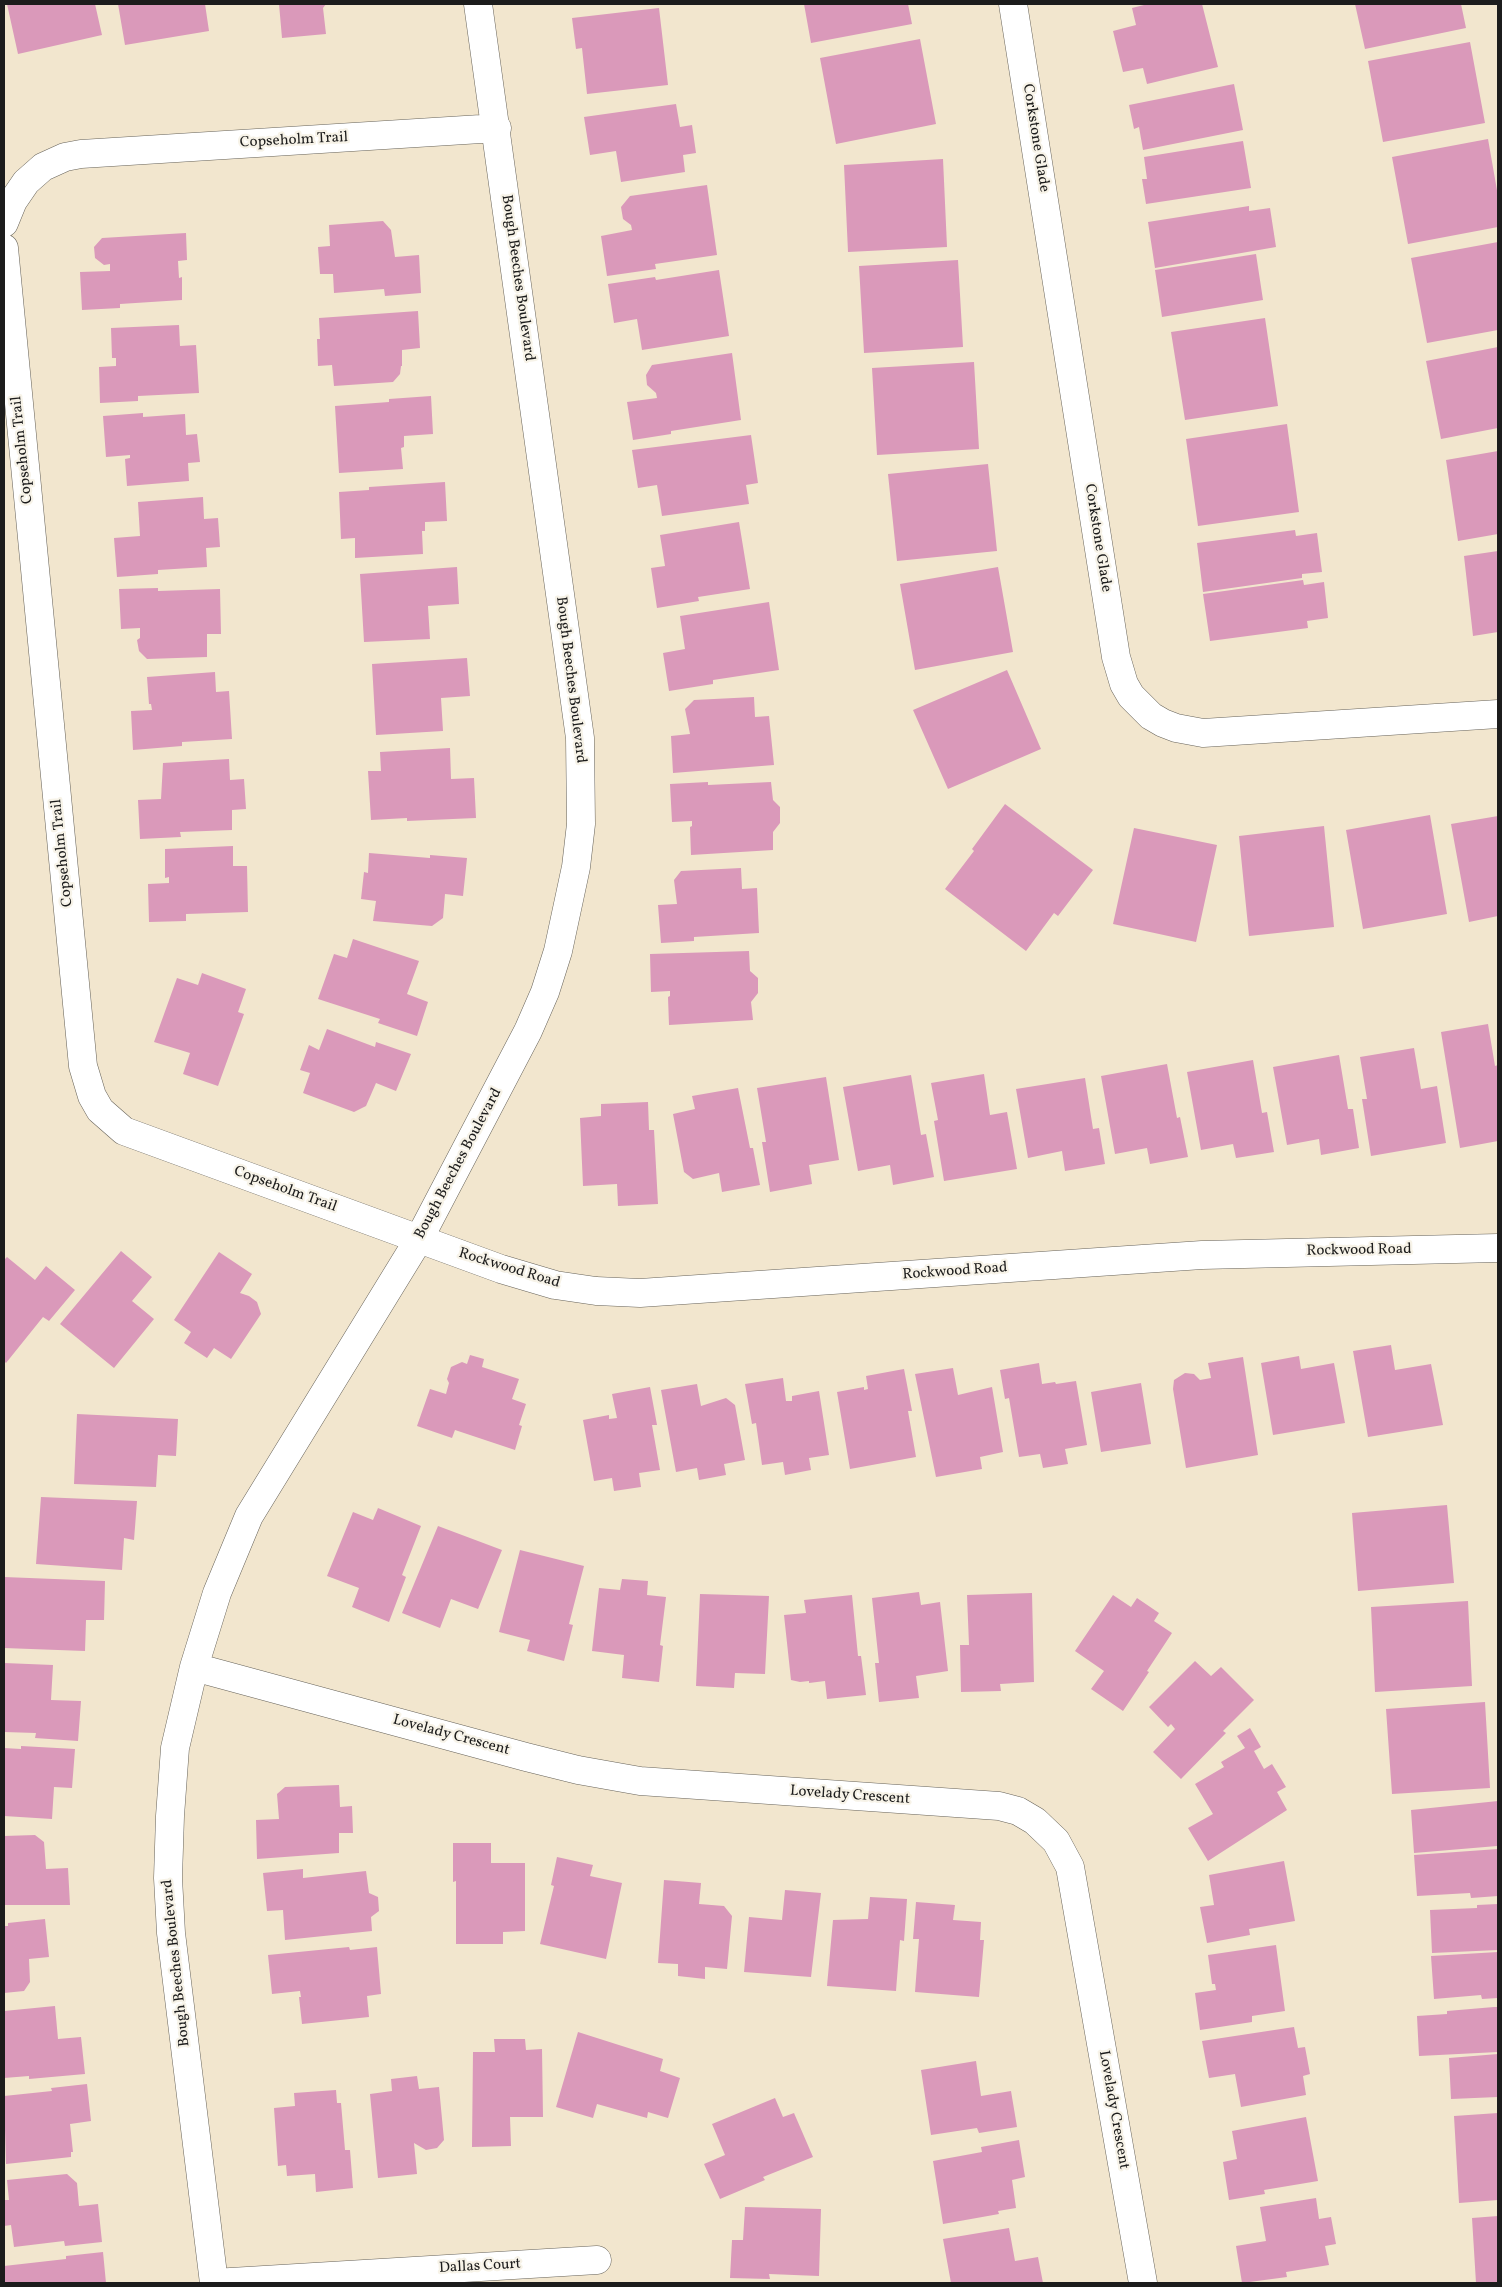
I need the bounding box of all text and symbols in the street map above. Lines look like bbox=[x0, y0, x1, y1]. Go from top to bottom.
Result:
street label: Corkstone Glade bbox=[1018, 83, 1052, 193]
street label: Copseholm Trail bbox=[239, 129, 349, 153]
street label: Bough Beeches Boulevard bbox=[496, 194, 538, 362]
street label: Copseholm Trail bbox=[8, 395, 38, 505]
street label: Corkstone Glade bbox=[1080, 483, 1114, 593]
street label: Bough Beeches Boulevard bbox=[551, 595, 589, 765]
street label: Copseholm Trail bbox=[48, 798, 78, 908]
street label: Bough Beeches Boulevard bbox=[412, 1086, 506, 1242]
street label: Copseholm Trail bbox=[231, 1163, 339, 1217]
street label: Rockwood Road bbox=[1306, 1241, 1412, 1261]
street label: Rockwood Road bbox=[456, 1245, 562, 1293]
street label: Rockwood Road bbox=[902, 1259, 1008, 1285]
street label: Lovelady Crescent bbox=[391, 1712, 511, 1760]
street label: Lovelady Crescent bbox=[789, 1783, 911, 1809]
street label: Bough Beeches Boulevard bbox=[159, 1878, 195, 2048]
street label: Lovelady Crescent bbox=[1094, 2049, 1132, 2171]
street label: Dallas Court bbox=[439, 2256, 521, 2278]

